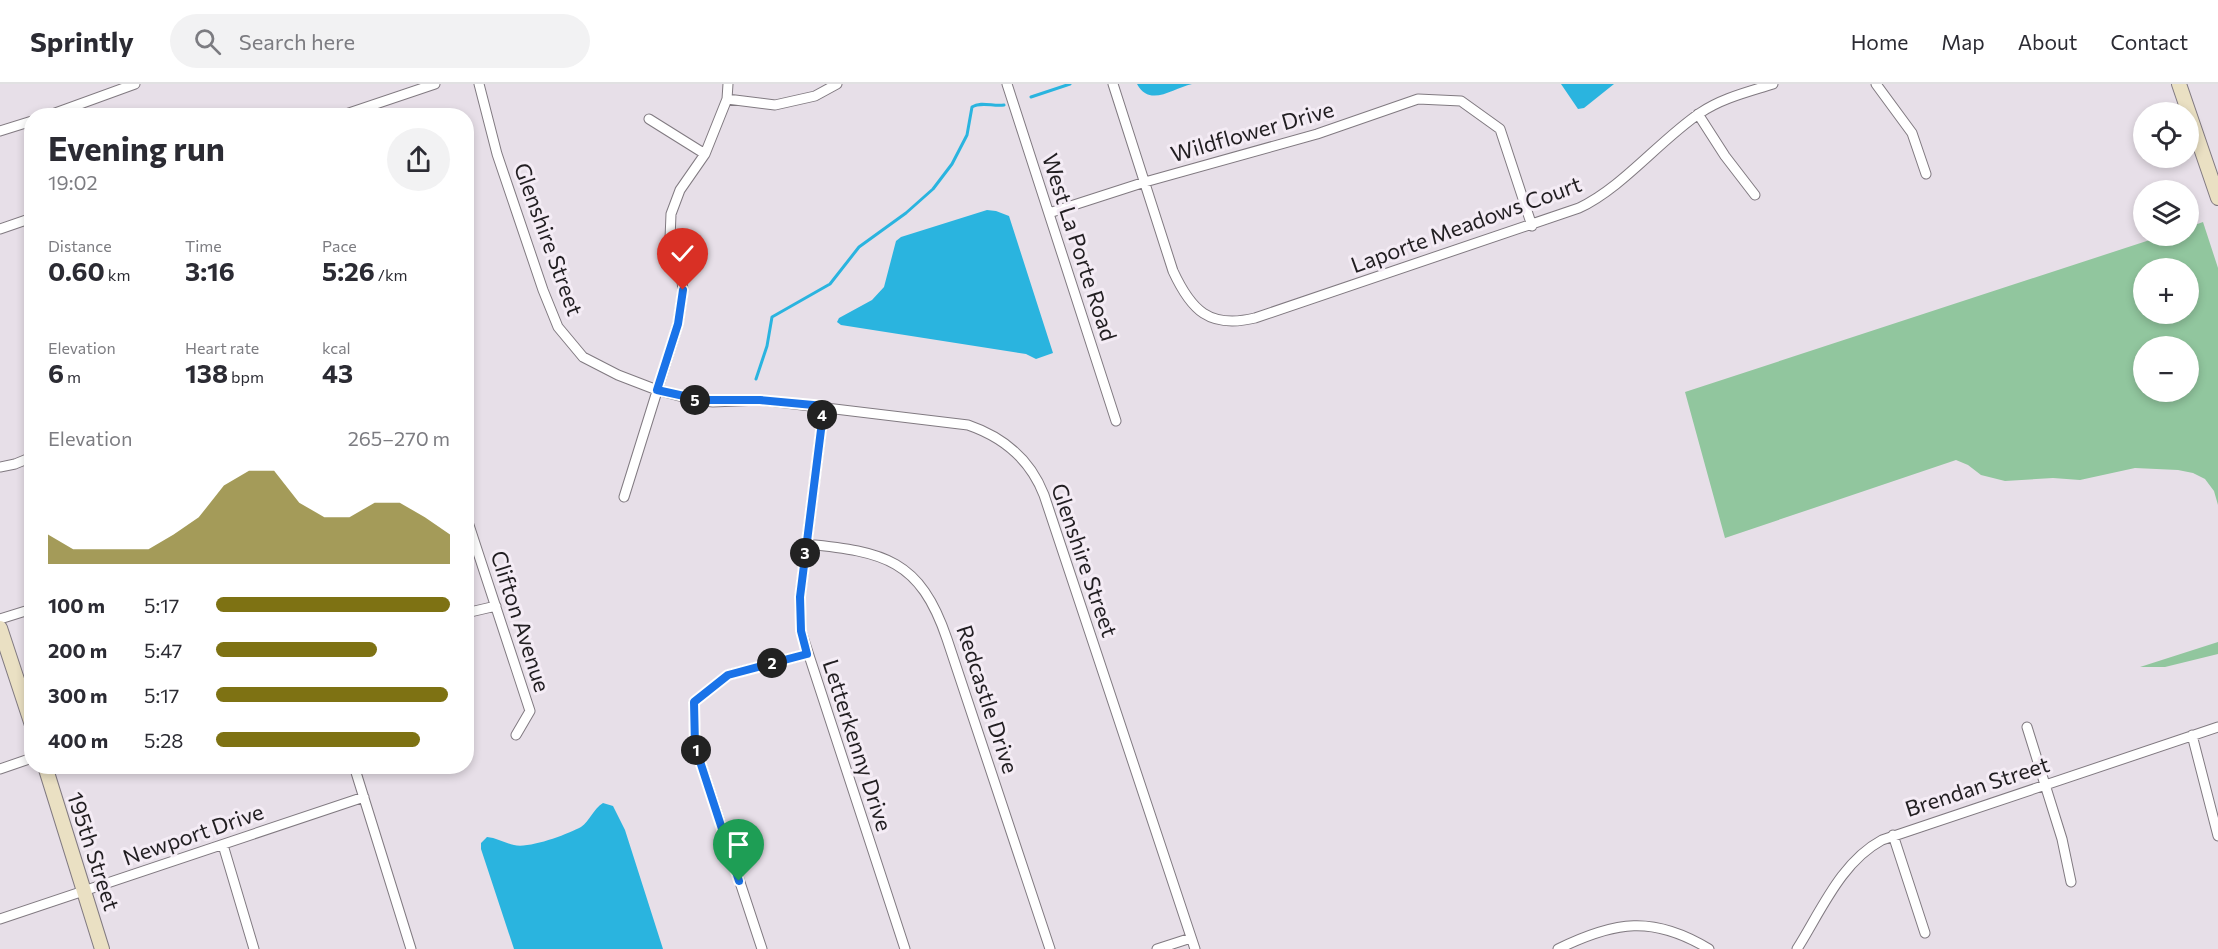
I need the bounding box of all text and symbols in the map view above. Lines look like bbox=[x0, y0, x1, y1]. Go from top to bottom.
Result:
search box bbox=[170, 14, 590, 68]
text: Sprintly bbox=[30, 24, 134, 58]
icon: search bbox=[191, 25, 224, 58]
text: Search here bbox=[239, 28, 355, 55]
text: Home bbox=[1851, 29, 1908, 54]
text: Map bbox=[1941, 29, 1985, 54]
text: About bbox=[2018, 29, 2077, 54]
text: Contact bbox=[2110, 29, 2188, 54]
street label: Wildflower Drive bbox=[1167, 95, 1337, 167]
map controls bbox=[2133, 102, 2199, 402]
button: locate bbox=[2133, 102, 2199, 168]
text: Evening run bbox=[48, 127, 225, 168]
button: share bbox=[387, 128, 450, 191]
street label: West La Porte Road bbox=[1037, 150, 1123, 344]
street label: Glenshire Street bbox=[509, 159, 589, 319]
text: 19:02 bbox=[48, 170, 98, 194]
street label: Laporte Meadows Court bbox=[1347, 170, 1585, 278]
button: layers bbox=[2133, 180, 2199, 246]
pin bbox=[657, 228, 708, 290]
text: Distance bbox=[48, 236, 112, 255]
text: Time bbox=[185, 236, 222, 255]
text: Pace bbox=[322, 236, 357, 255]
icon: check bbox=[666, 237, 699, 270]
text: 0.60 bbox=[48, 255, 105, 286]
text: 3:16 bbox=[185, 255, 235, 286]
text: 5:26 bbox=[322, 255, 375, 286]
button: + bbox=[2133, 258, 2199, 324]
text: km bbox=[105, 265, 130, 284]
text: /km bbox=[375, 265, 408, 284]
button: − bbox=[2133, 336, 2199, 402]
text: Elevation bbox=[48, 338, 116, 357]
text: Heart rate bbox=[185, 338, 259, 357]
text: kcal bbox=[322, 338, 351, 357]
text: 6 bbox=[48, 357, 64, 388]
text: 138 bbox=[185, 357, 228, 388]
text: 43 bbox=[322, 357, 353, 388]
text: m bbox=[64, 367, 81, 386]
text: bpm bbox=[228, 367, 264, 386]
pin: 5 bbox=[680, 385, 710, 415]
text: 5 bbox=[690, 390, 700, 409]
pin: 4 bbox=[807, 400, 837, 430]
text: 4 bbox=[817, 405, 827, 424]
text: Elevation bbox=[48, 426, 133, 450]
text: 265–270 m bbox=[348, 426, 450, 450]
street label: Glenshire Street bbox=[1046, 480, 1124, 640]
pin: 3 bbox=[790, 538, 820, 568]
text: 3 bbox=[800, 543, 810, 562]
street label: Clifton Avenue bbox=[485, 547, 557, 695]
text: 100 m bbox=[48, 593, 105, 617]
text: 5:17 bbox=[144, 593, 179, 617]
street label: Redcastle Drive bbox=[951, 621, 1025, 777]
text: 200 m bbox=[48, 638, 107, 662]
text: 5:47 bbox=[144, 638, 182, 662]
pin: 2 bbox=[757, 648, 787, 678]
text: 2 bbox=[767, 653, 777, 672]
street label: Letterkenny Drive bbox=[817, 656, 899, 834]
text: 300 m bbox=[48, 683, 108, 707]
text: 5:17 bbox=[144, 683, 179, 707]
text: 400 m bbox=[48, 728, 108, 752]
text: 5:28 bbox=[144, 728, 183, 752]
pin: 1 bbox=[681, 735, 711, 765]
text: 1 bbox=[692, 740, 700, 759]
street label: Brendan Street bbox=[1901, 750, 2053, 822]
street label: 195th Street bbox=[62, 788, 126, 914]
street label: Newport Drive bbox=[119, 797, 267, 871]
pin bbox=[713, 819, 764, 881]
icon: arrive bbox=[722, 828, 755, 861]

